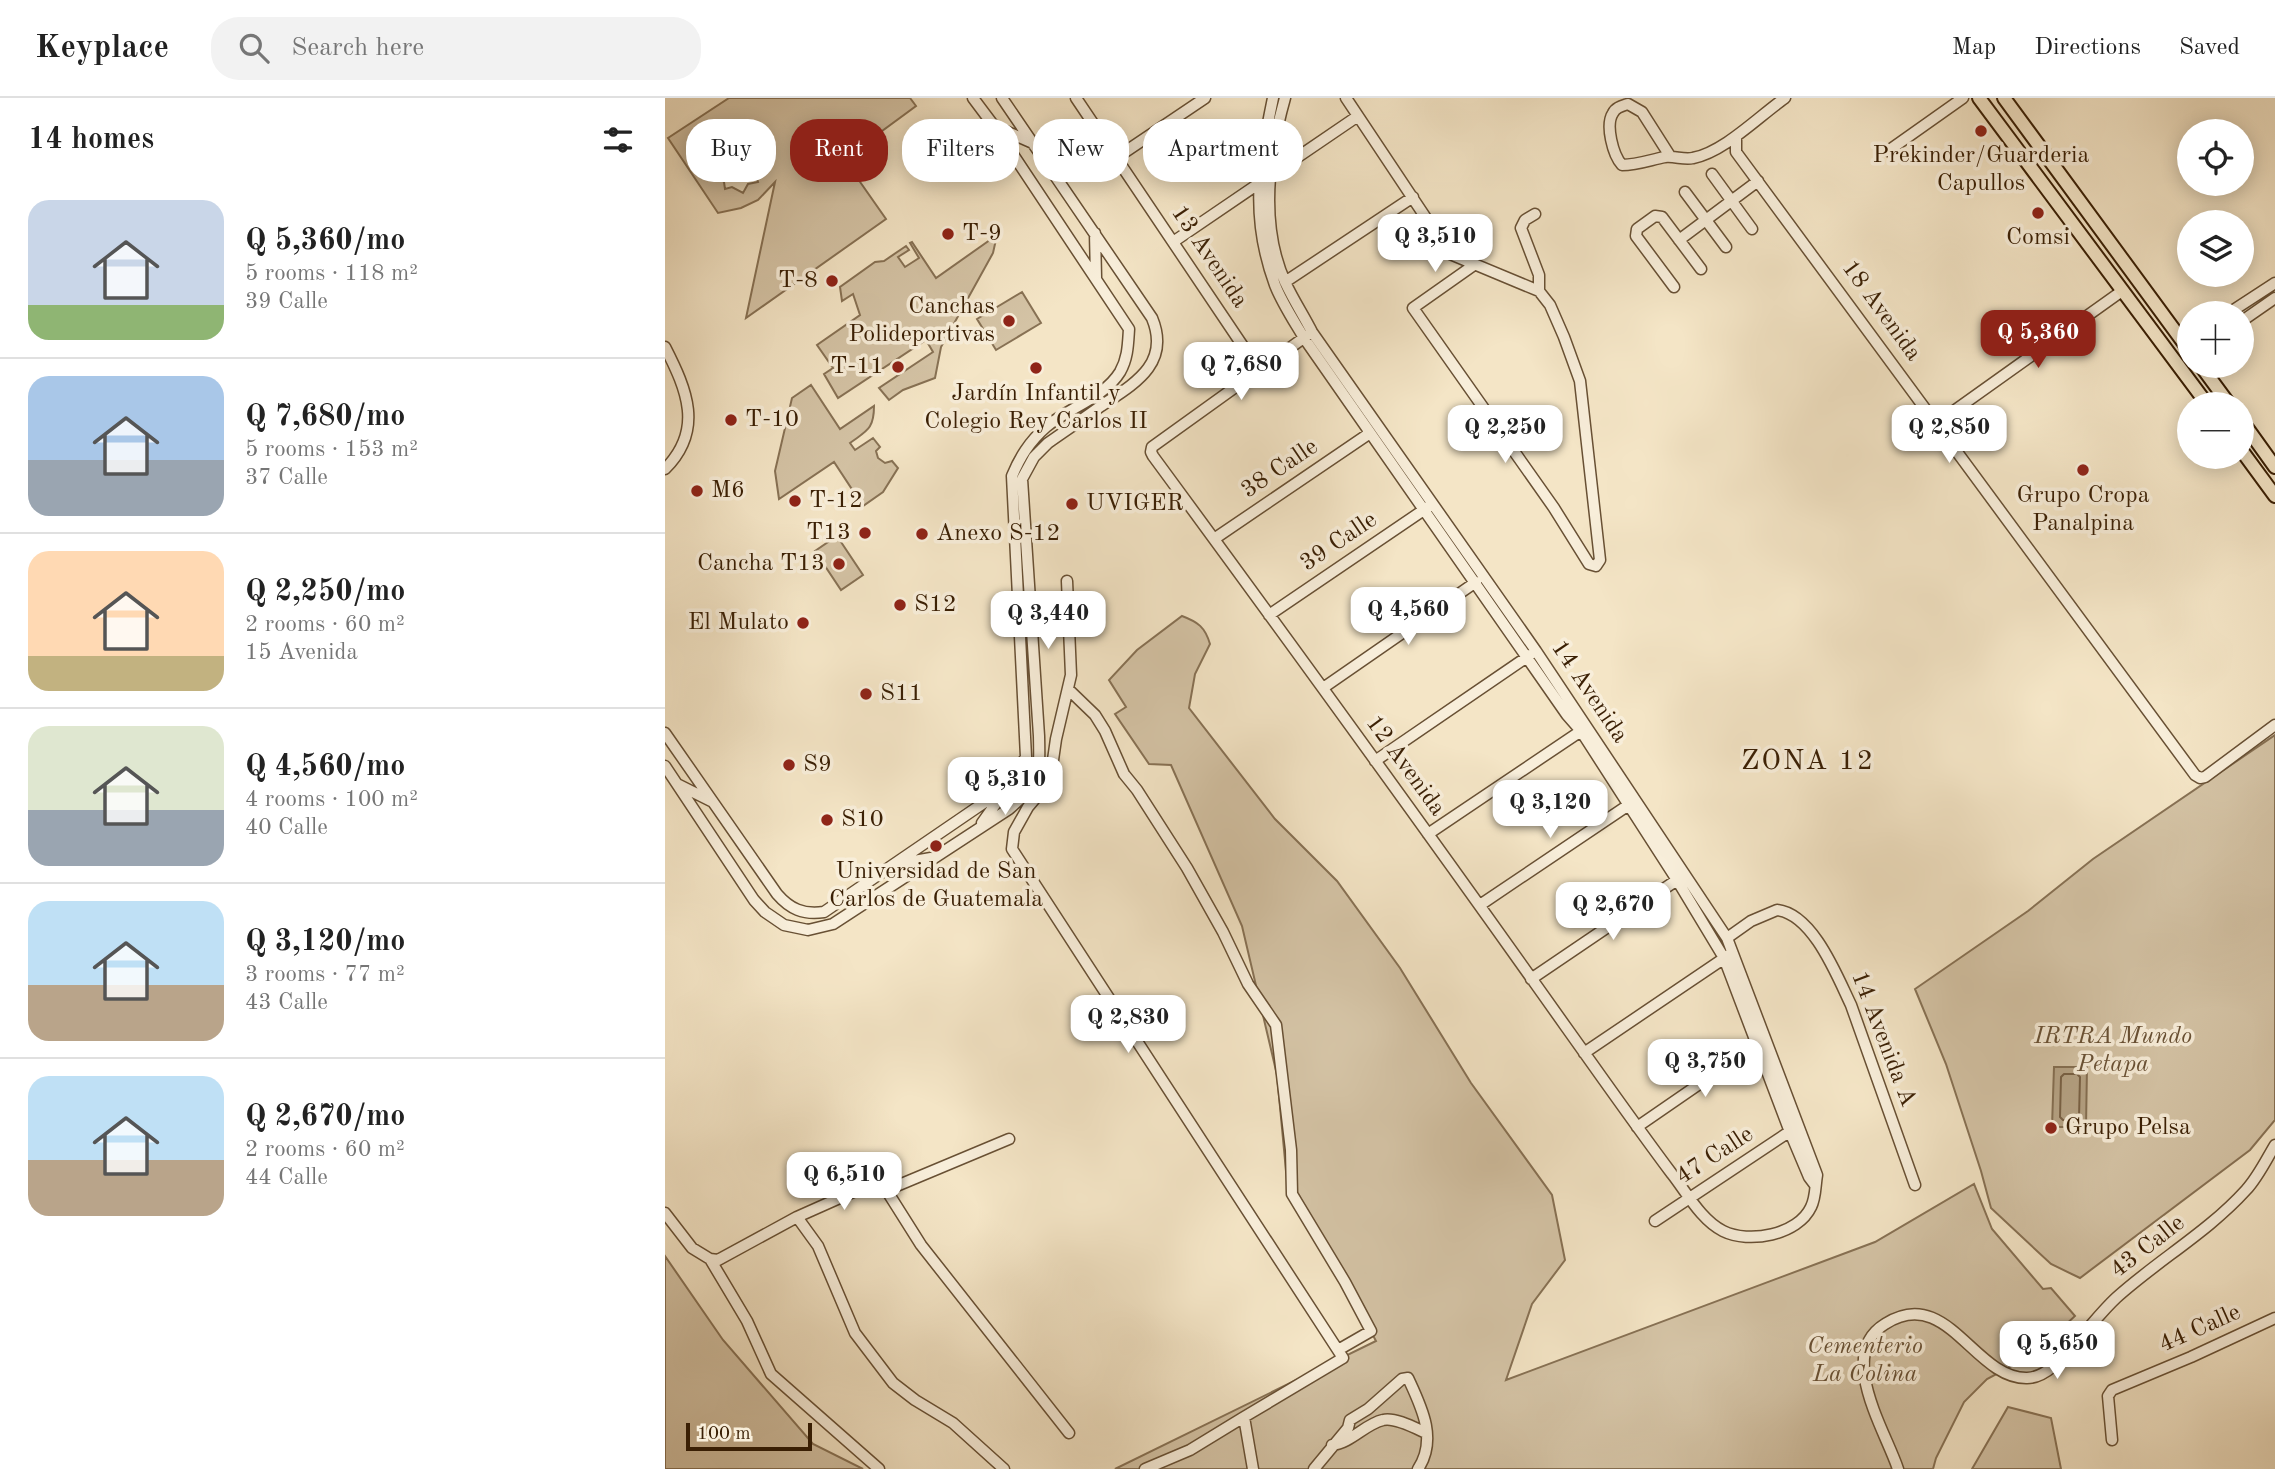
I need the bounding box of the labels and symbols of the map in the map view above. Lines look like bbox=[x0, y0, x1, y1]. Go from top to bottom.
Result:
marker: Prekinder/Guarderia Capullos bbox=[1973, 123, 1989, 139]
place label: Prekinder/Guarderia Capullos bbox=[1873, 144, 2090, 196]
street label: 13 Avenida bbox=[1166, 201, 1252, 313]
marker: Comsi bbox=[2030, 205, 2046, 221]
pin: Q 3,510 bbox=[1370, 214, 1500, 274]
place label: T-9 bbox=[962, 222, 1002, 246]
marker: T-9 bbox=[940, 226, 956, 242]
place label: Comsi bbox=[2006, 226, 2070, 250]
street label: 18 Avenida bbox=[1837, 256, 1925, 366]
place label: T-8 bbox=[778, 269, 818, 293]
marker: T-8 bbox=[824, 273, 840, 289]
place label: Canchas Polideportivas bbox=[848, 295, 995, 347]
pin: Q 5,360 bbox=[1973, 310, 2103, 370]
marker: Canchas Polideportivas bbox=[1001, 313, 1017, 329]
pin: Q 7,680 bbox=[1176, 342, 1306, 402]
place label: T-11 bbox=[830, 355, 884, 379]
marker: T-11 bbox=[890, 359, 906, 375]
marker: Jardín Infantil y Colegio Rey Carlos II bbox=[1028, 360, 1044, 376]
place label: Jardín Infantil y Colegio Rey Carlos II bbox=[924, 382, 1148, 434]
pin: Q 2,250 bbox=[1440, 406, 1570, 465]
pin: Q 2,850 bbox=[1884, 406, 2014, 465]
place label: T-10 bbox=[745, 408, 799, 432]
marker: T-10 bbox=[723, 412, 739, 428]
street label: 38 Calle bbox=[1237, 435, 1323, 503]
marker: Grupo Cropa Panalpina bbox=[2075, 462, 2091, 478]
place label: M6 bbox=[711, 479, 745, 503]
marker: M6 bbox=[689, 483, 705, 499]
place label: Grupo Cropa Panalpina bbox=[2016, 484, 2150, 536]
place label: T-12 bbox=[809, 489, 863, 513]
place label: UVIGER bbox=[1086, 492, 1184, 516]
marker: T-12 bbox=[787, 493, 803, 509]
marker: UVIGER bbox=[1064, 496, 1080, 512]
street label: 39 Calle bbox=[1296, 508, 1382, 576]
place label: T13 bbox=[806, 521, 851, 545]
place label: Anexo S-12 bbox=[936, 522, 1060, 546]
marker: T13 bbox=[857, 525, 873, 541]
marker: Anexo S-12 bbox=[914, 526, 930, 542]
place label: Cancha T13 bbox=[697, 552, 825, 576]
marker: Cancha T13 bbox=[831, 556, 847, 572]
pin: Q 4,560 bbox=[1343, 588, 1473, 647]
pin: Q 3,440 bbox=[983, 592, 1113, 651]
place label: S12 bbox=[914, 593, 957, 617]
marker: S12 bbox=[892, 597, 908, 613]
place label: El Mulato bbox=[688, 611, 789, 635]
marker: El Mulato bbox=[795, 615, 811, 631]
street label: 14 Avenida bbox=[1546, 636, 1632, 748]
place label: S11 bbox=[880, 682, 923, 706]
marker: S11 bbox=[858, 686, 874, 702]
street label: 12 Avenida bbox=[1361, 711, 1449, 821]
district label: ZONA 12 bbox=[1741, 748, 1875, 776]
place label: S9 bbox=[803, 753, 832, 777]
marker: S9 bbox=[781, 757, 797, 773]
pin: Q 5,310 bbox=[940, 758, 1070, 817]
pin: Q 3,120 bbox=[1485, 780, 1615, 840]
place label: S10 bbox=[841, 808, 884, 832]
marker: S10 bbox=[819, 812, 835, 828]
marker: Universidad de San Carlos de Guatemala bbox=[928, 838, 944, 854]
place label: Universidad de San Carlos de Guatemala bbox=[829, 860, 1043, 912]
pin: Q 2,670 bbox=[1548, 882, 1678, 942]
street label: 14 Avenida A bbox=[1846, 968, 1920, 1110]
pin: Q 2,830 bbox=[1063, 996, 1193, 1055]
park label: IRTRA Mundo Petapa bbox=[2033, 1025, 2192, 1077]
pin: Q 3,750 bbox=[1640, 1040, 1770, 1099]
place label: Grupo Pelsa bbox=[2065, 1116, 2191, 1140]
marker: Grupo Pelsa bbox=[2043, 1120, 2059, 1136]
street label: 47 Calle bbox=[1672, 1122, 1758, 1190]
pin: Q 6,510 bbox=[779, 1152, 909, 1212]
street label: 43 Calle bbox=[2107, 1211, 2189, 1283]
street label: 44 Calle bbox=[2156, 1300, 2244, 1358]
pin: Q 5,650 bbox=[1992, 1322, 2122, 1381]
park label: Cementerio La Colina bbox=[1807, 1335, 1923, 1387]
scale bar bbox=[686, 1420, 812, 1452]

